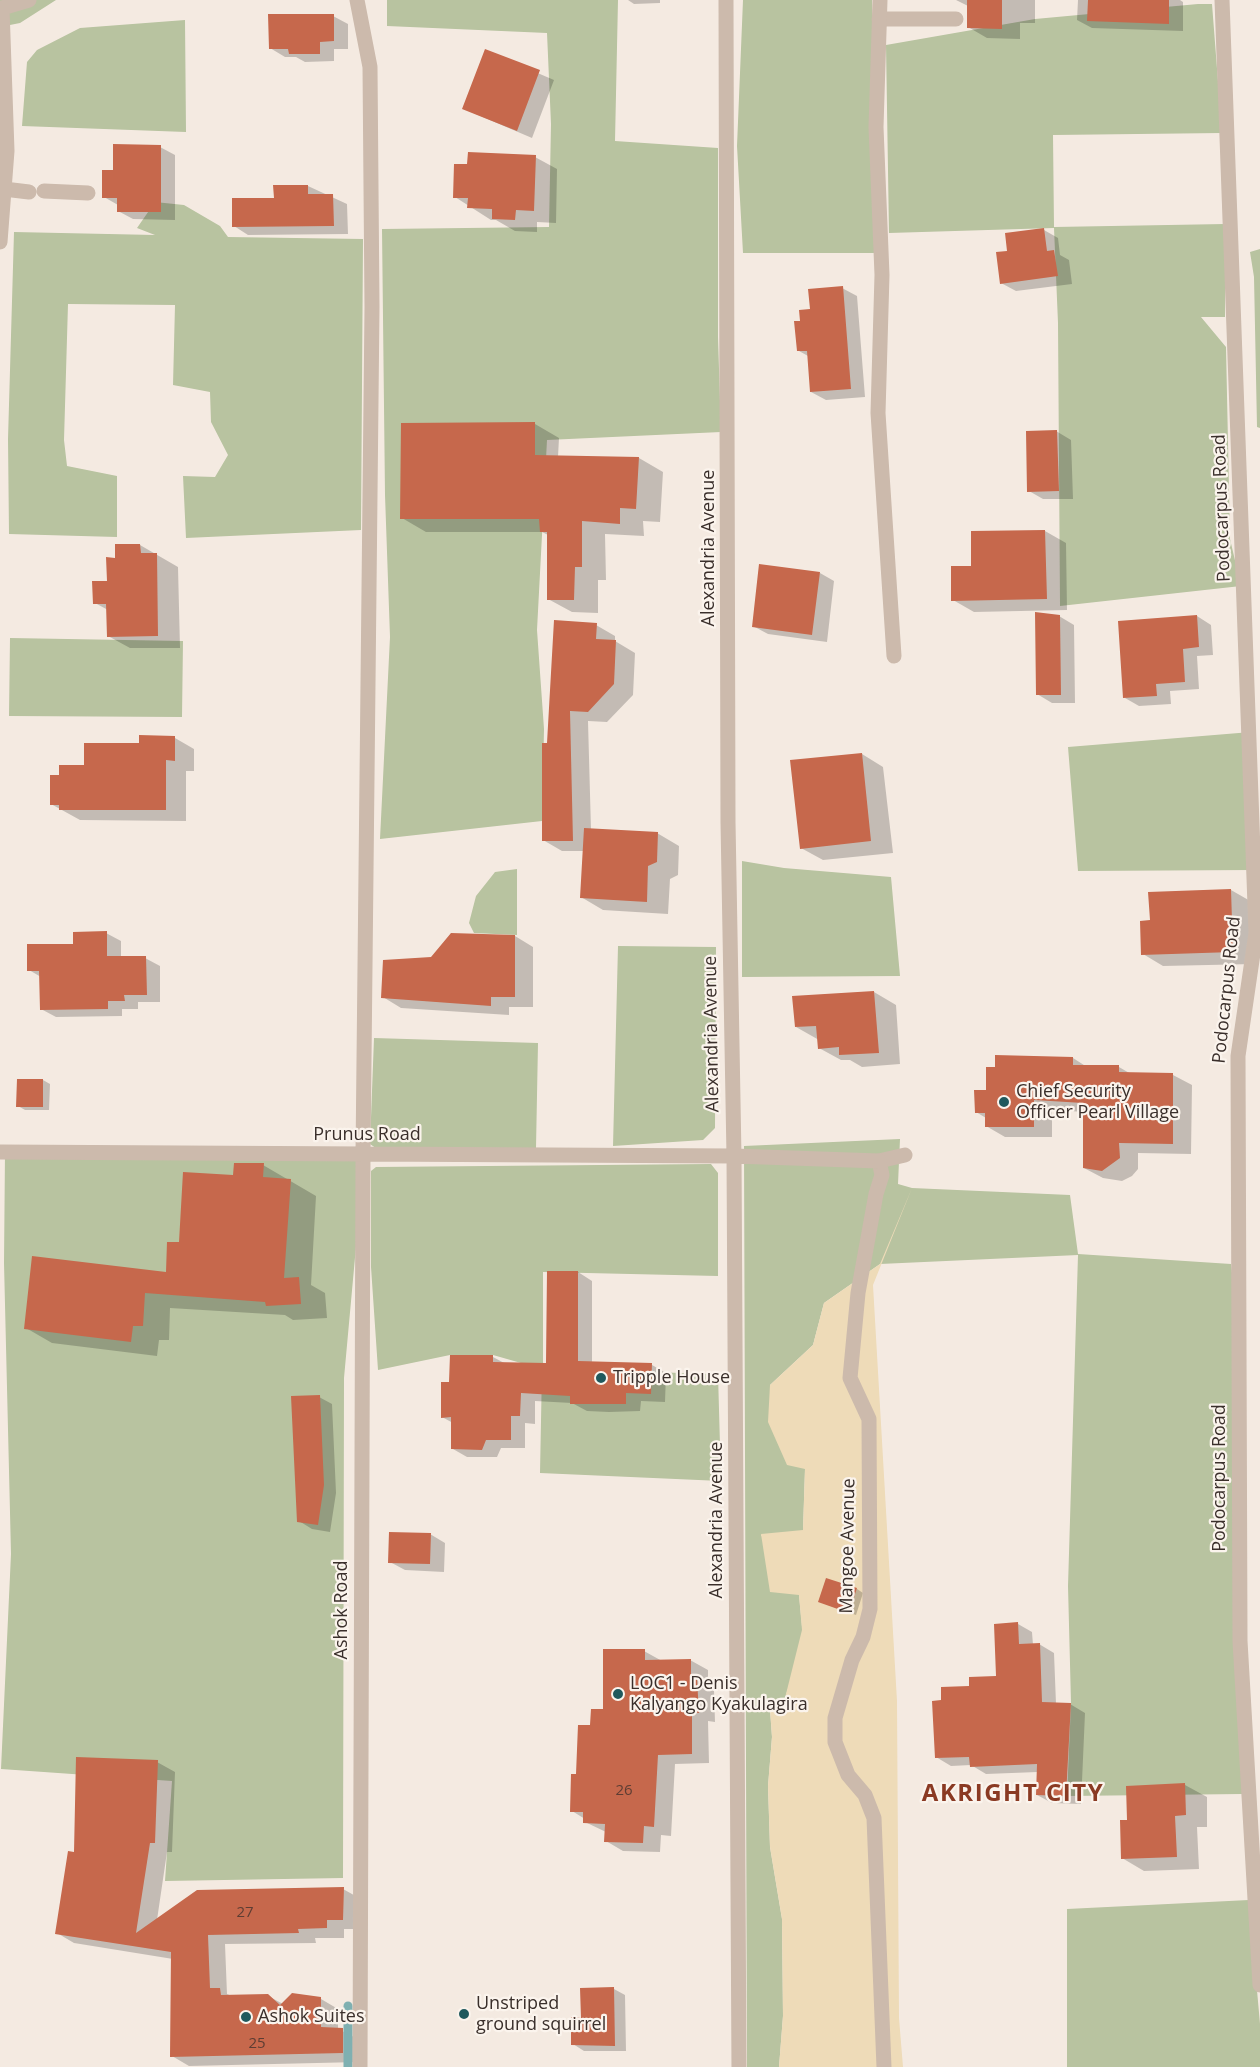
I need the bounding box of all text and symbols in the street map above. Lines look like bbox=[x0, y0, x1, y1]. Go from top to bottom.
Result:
street label: Podocarpus Road bbox=[1209, 434, 1235, 582]
street label: Alexandria Avenue bbox=[698, 470, 720, 626]
street label: Podocarpus Road bbox=[1209, 915, 1245, 1065]
street label: Alexandria Avenue bbox=[700, 955, 724, 1113]
place label: Chief Security Officer Pearl Village bbox=[1016, 1081, 1179, 1124]
marker: Chief Security Officer Pearl Village bbox=[997, 1095, 1011, 1109]
street label: Prunus Road bbox=[313, 1124, 421, 1146]
place label: Tripple House bbox=[613, 1367, 730, 1389]
marker: Tripple House bbox=[594, 1371, 608, 1385]
street label: Podocarpus Road bbox=[1209, 1404, 1231, 1552]
street label: Alexandria Avenue bbox=[706, 1442, 728, 1598]
street label: Mangoe Avenue bbox=[836, 1478, 860, 1614]
street label: Ashok Road bbox=[331, 1561, 353, 1659]
place label: LOC1 - Denis Kalyango Kyakulagira bbox=[630, 1673, 808, 1716]
marker: LOC1 - Denis Kalyango Kyakulagira bbox=[611, 1687, 625, 1701]
district label: AKRIGHT CITY bbox=[922, 1780, 1104, 1808]
house number: 26 bbox=[615, 1782, 633, 1800]
house number: 27 bbox=[236, 1904, 254, 1922]
place label: Unstriped ground squirrel bbox=[476, 1993, 606, 2036]
place label: Ashok Suites bbox=[258, 2006, 365, 2028]
marker: Unstriped ground squirrel bbox=[457, 2007, 471, 2021]
marker: Ashok Suites bbox=[239, 2010, 253, 2024]
house number: 25 bbox=[248, 2035, 266, 2053]

